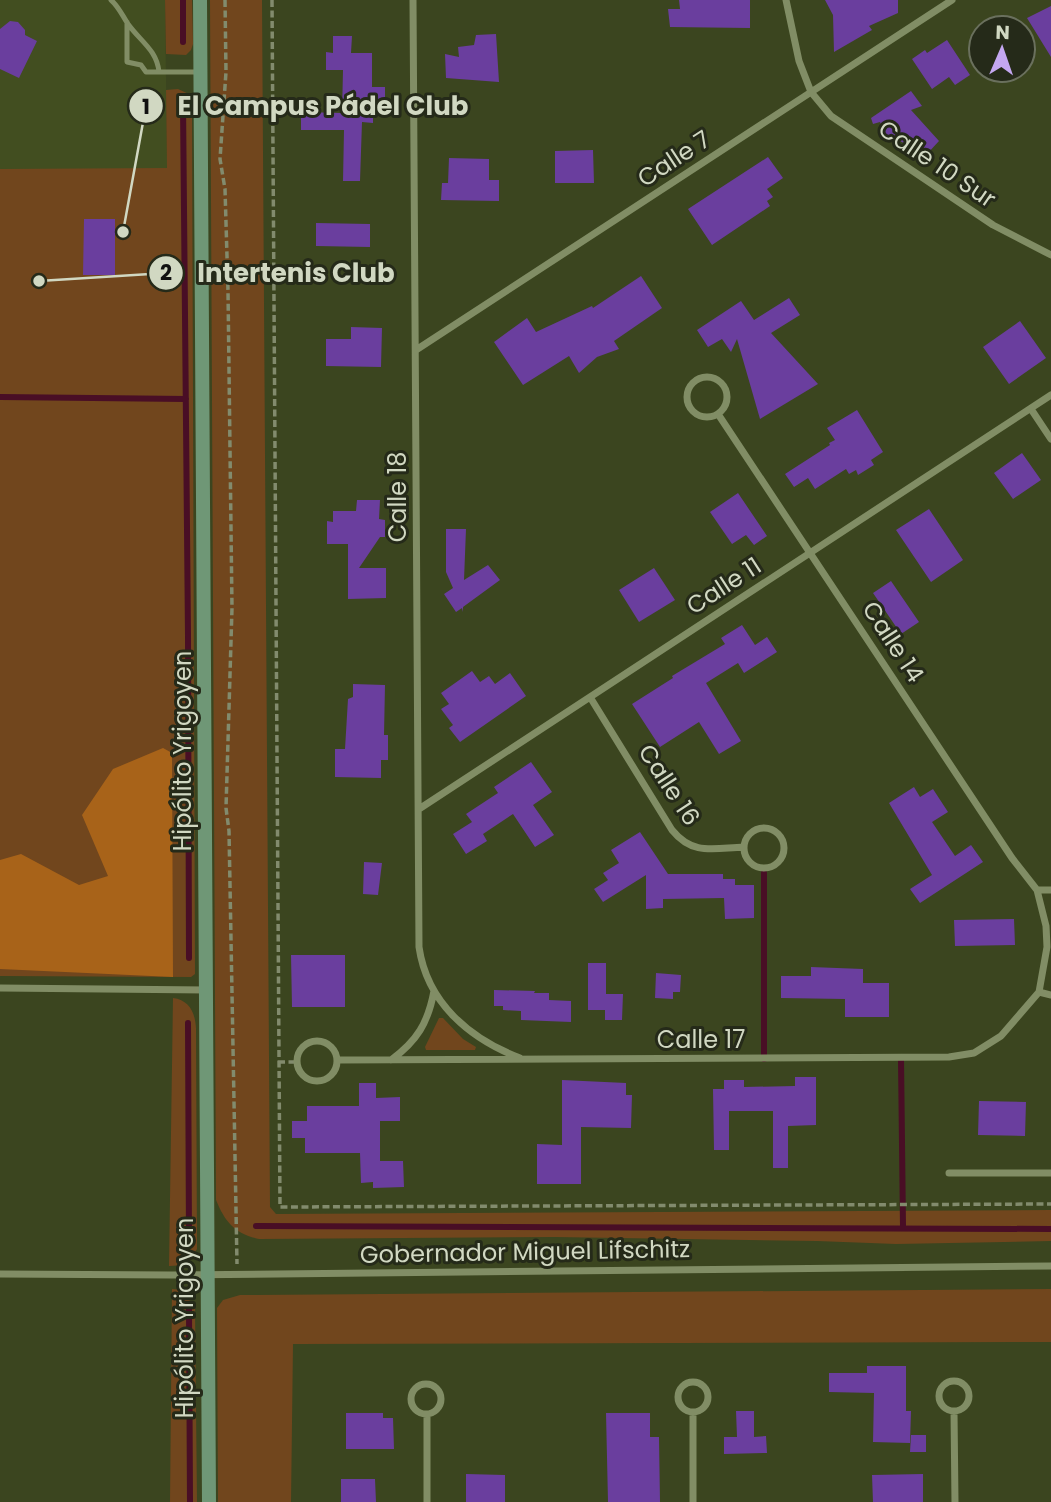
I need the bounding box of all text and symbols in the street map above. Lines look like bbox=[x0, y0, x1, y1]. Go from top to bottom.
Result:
north arrow bbox=[967, 14, 1037, 84]
text: N bbox=[995, 19, 1010, 46]
callout: El Campus Pádel Club bbox=[128, 83, 482, 130]
text: El Campus Pádel Club bbox=[178, 88, 468, 124]
text: 1 bbox=[142, 92, 150, 121]
street label: Calle 10 Sur bbox=[872, 112, 1003, 215]
street label: Calle 7 bbox=[631, 123, 717, 194]
callout: Intertenis Club bbox=[148, 250, 409, 297]
text: Intertenis Club bbox=[197, 255, 395, 291]
text: 2 bbox=[160, 258, 172, 287]
street label: Calle 18 bbox=[381, 452, 414, 542]
street label: Calle 11 bbox=[680, 549, 768, 622]
street label: Calle 14 bbox=[855, 595, 932, 689]
street label: Hipólito Yrigoyen bbox=[166, 651, 199, 851]
street label: Calle 16 bbox=[631, 738, 708, 832]
street label: Calle 17 bbox=[657, 1023, 745, 1056]
street label: Hipólito Yrigoyen bbox=[168, 1218, 201, 1418]
street label: Gobernador Miguel Lifschitz bbox=[360, 1232, 690, 1271]

